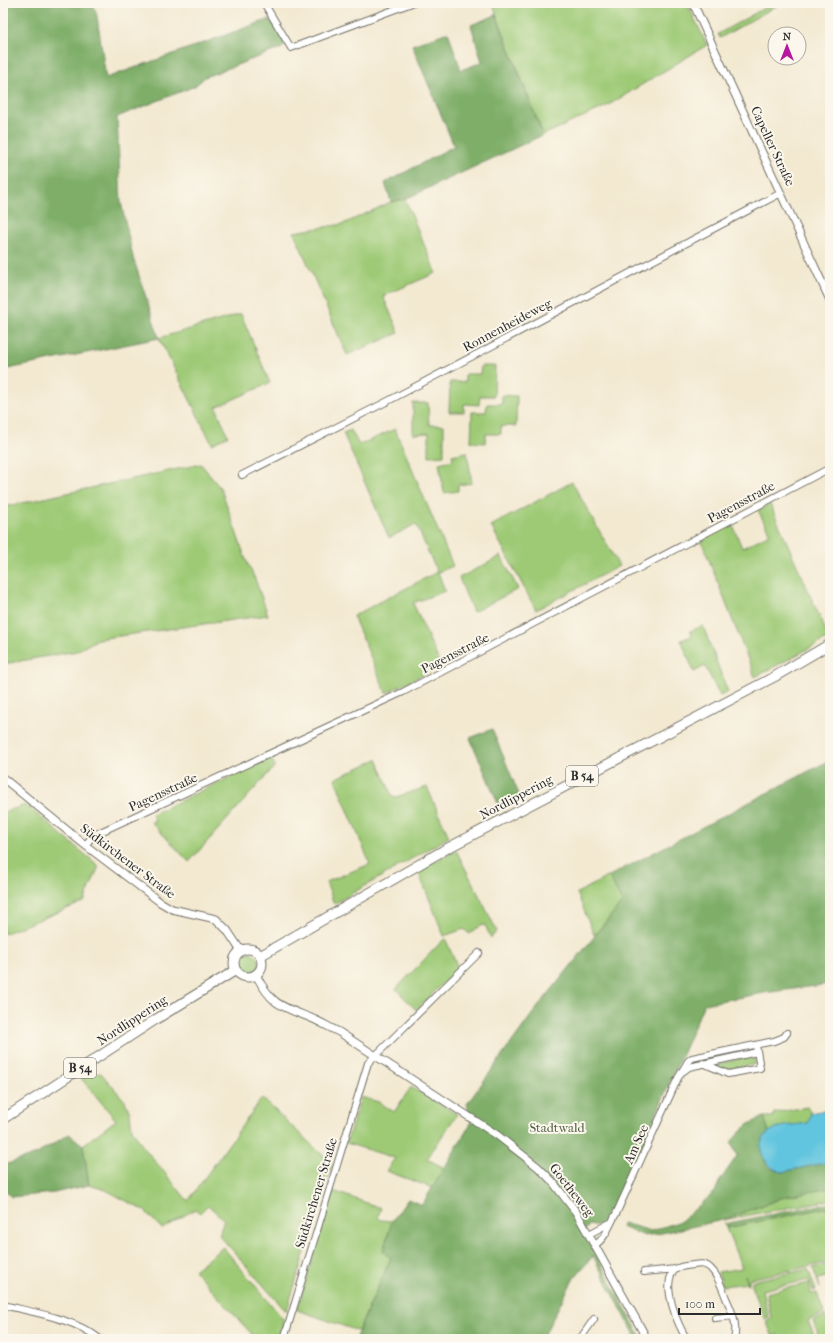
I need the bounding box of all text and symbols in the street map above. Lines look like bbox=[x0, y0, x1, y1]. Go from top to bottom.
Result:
north arrow bbox=[767, 26, 807, 66]
text: N bbox=[783, 30, 792, 43]
street label: Capeller Straße bbox=[748, 104, 798, 189]
street label: Ronnenheideweg bbox=[460, 295, 555, 355]
street label: Pagensstraße bbox=[705, 478, 778, 526]
street label: Pagensstraße bbox=[419, 629, 492, 676]
road number: B 54 bbox=[566, 766, 598, 786]
street label: Pagensstraße bbox=[126, 769, 200, 814]
street label: Nordlippering bbox=[477, 771, 556, 822]
street label: Südkirchener Straße bbox=[78, 820, 179, 902]
street label: Nordlippering bbox=[94, 991, 171, 1048]
road number: B 54 bbox=[64, 1058, 96, 1078]
park label: Stadtwald bbox=[529, 1120, 586, 1135]
street label: Am See bbox=[620, 1121, 652, 1167]
street label: Südkirchener Straße bbox=[292, 1135, 340, 1250]
street label: Goetheweg bbox=[547, 1160, 598, 1220]
scale bar bbox=[679, 1290, 760, 1316]
text: 100 m bbox=[685, 1297, 715, 1311]

